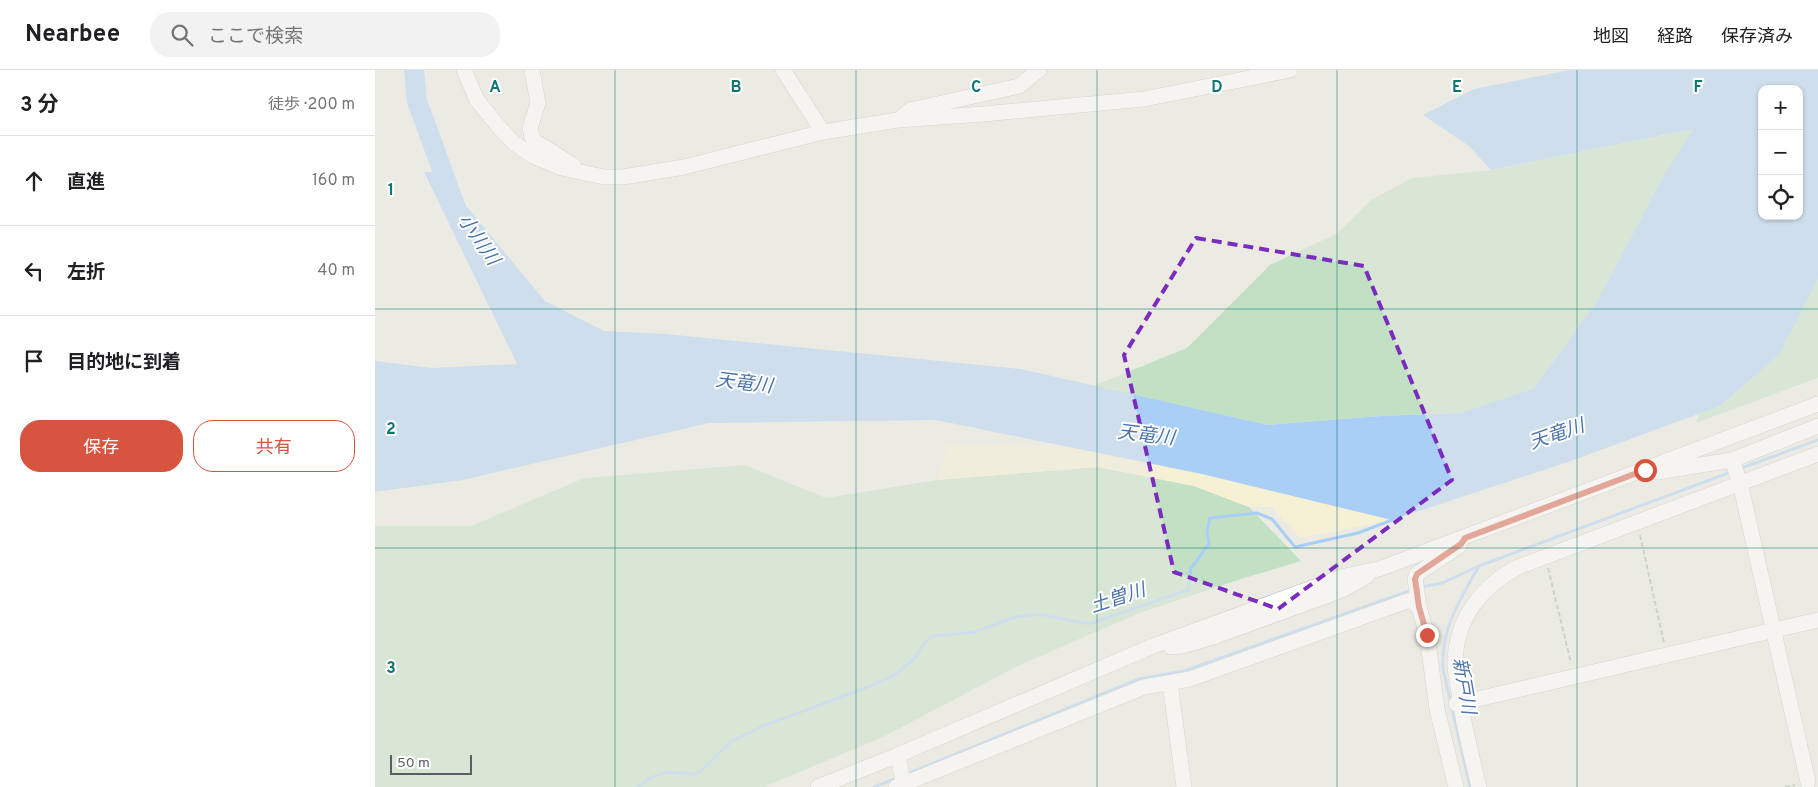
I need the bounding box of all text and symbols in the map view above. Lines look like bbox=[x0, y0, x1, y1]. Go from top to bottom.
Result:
search box bbox=[150, 12, 500, 57]
text: Nearbee bbox=[25, 20, 120, 50]
icon: search bbox=[168, 21, 196, 49]
text: ここで検索 bbox=[208, 25, 303, 49]
text: 地図 bbox=[1593, 26, 1629, 49]
text: 経路 bbox=[1657, 26, 1693, 49]
text: 保存済み bbox=[1721, 26, 1793, 49]
text: A bbox=[489, 78, 501, 98]
text: B bbox=[730, 78, 742, 98]
text: C bbox=[971, 78, 981, 98]
text: D bbox=[1211, 78, 1223, 98]
text: E bbox=[1452, 78, 1462, 98]
text: F bbox=[1693, 78, 1703, 98]
map controls bbox=[1758, 85, 1803, 220]
button: + bbox=[1758, 85, 1803, 130]
text: 3 分 bbox=[20, 92, 59, 119]
text: 徒歩 · 200 m bbox=[268, 95, 355, 115]
button: − bbox=[1758, 130, 1803, 175]
icon: ahead bbox=[20, 167, 48, 195]
text: 直進 bbox=[67, 171, 105, 195]
text: 160 m bbox=[312, 171, 355, 191]
button: locate bbox=[1758, 175, 1803, 220]
text: 1 bbox=[388, 181, 394, 201]
water label: 小川川 bbox=[452, 210, 505, 272]
icon: left bbox=[20, 257, 48, 285]
text: 左折 bbox=[67, 261, 105, 285]
text: 40 m bbox=[317, 261, 355, 281]
icon: arrive bbox=[20, 347, 48, 375]
text: 目的地に到着 bbox=[67, 351, 181, 375]
water label: 天竜川 bbox=[714, 369, 776, 400]
water label: 天竜川 bbox=[1526, 414, 1590, 456]
button: 保存 bbox=[20, 420, 183, 472]
button: 共有 bbox=[193, 420, 355, 472]
text: 2 bbox=[386, 420, 396, 440]
water label: 天竜川 bbox=[1116, 421, 1178, 452]
route start bbox=[1634, 459, 1657, 482]
water label: 土曽川 bbox=[1087, 578, 1151, 619]
route end bbox=[1416, 624, 1439, 647]
water label: 新戸川 bbox=[1446, 656, 1480, 718]
text: 3 bbox=[386, 659, 396, 679]
scale bar bbox=[390, 752, 473, 775]
text: 50 m bbox=[397, 755, 430, 772]

